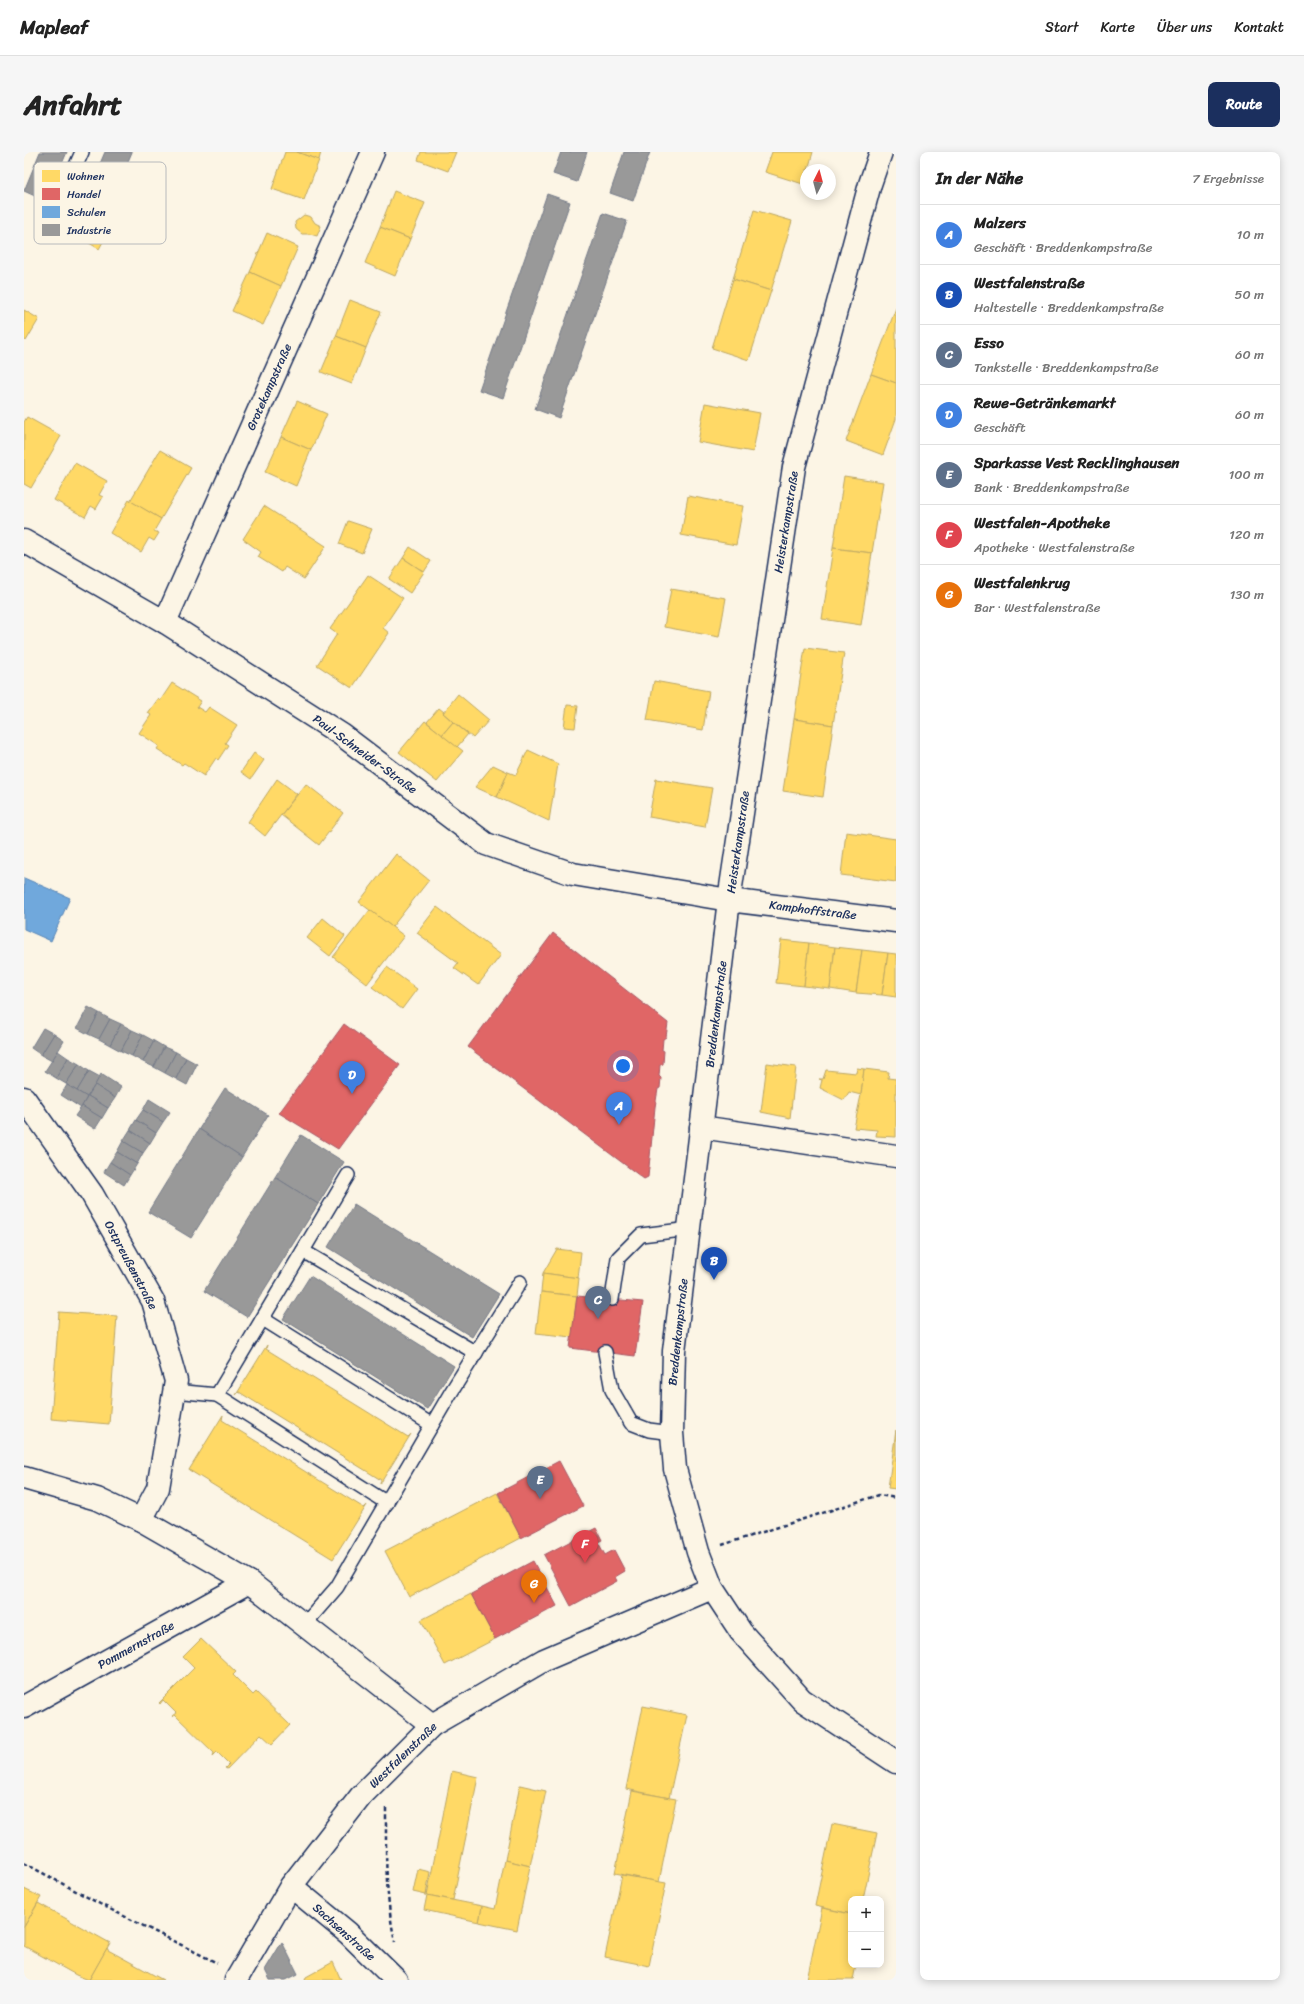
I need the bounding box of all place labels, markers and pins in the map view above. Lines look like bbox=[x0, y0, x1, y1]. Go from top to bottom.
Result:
pin: D bbox=[339, 1061, 365, 1094]
pin: A bbox=[606, 1092, 632, 1125]
pin: B bbox=[701, 1247, 727, 1280]
pin: C bbox=[585, 1286, 611, 1319]
pin: E bbox=[527, 1466, 553, 1499]
pin: F bbox=[572, 1530, 598, 1563]
pin: G bbox=[521, 1570, 547, 1603]

